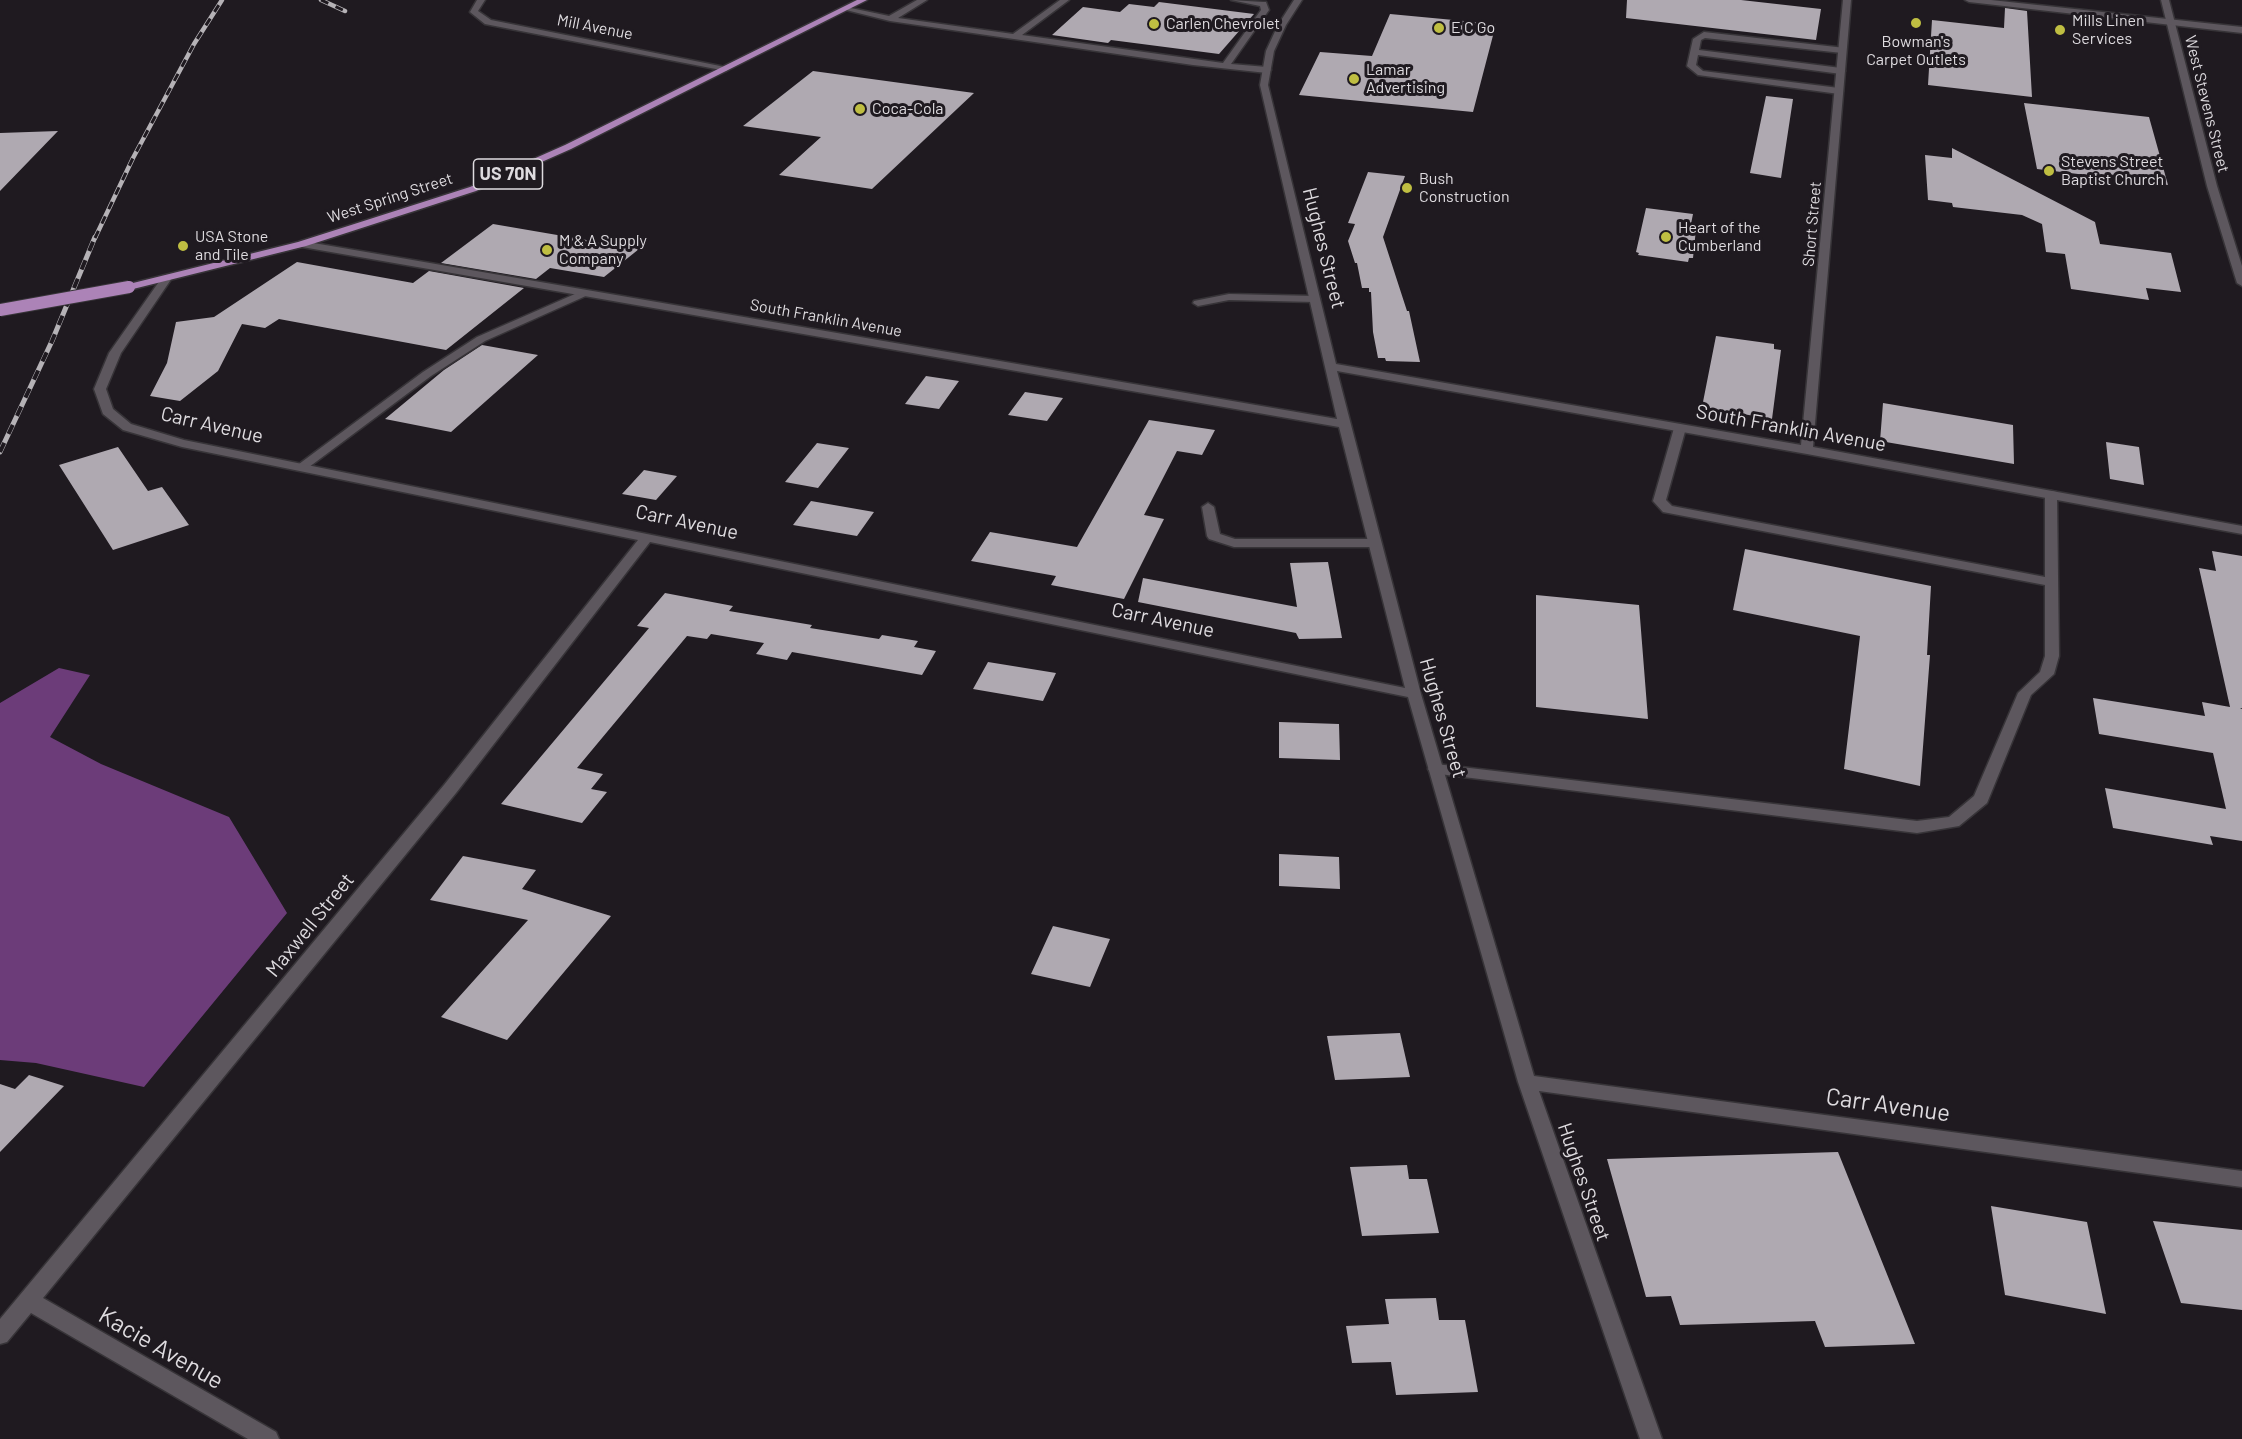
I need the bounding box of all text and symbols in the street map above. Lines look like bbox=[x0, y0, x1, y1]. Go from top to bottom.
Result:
street label: Mill Avenue bbox=[555, 10, 635, 44]
place label: Mills Linen Services bbox=[2072, 11, 2145, 49]
place label: Carlen Chevrolet bbox=[1166, 14, 1280, 34]
marker: Bowman's Carpet Outlets bbox=[1909, 16, 1923, 30]
marker: Carlen Chevrolet bbox=[1147, 17, 1161, 31]
place label: E C Go bbox=[1451, 18, 1495, 38]
marker: E C Go bbox=[1432, 21, 1446, 35]
marker: Mills Linen Services bbox=[2053, 23, 2067, 37]
place label: Bowman's Carpet Outlets bbox=[1866, 32, 1966, 70]
street label: West Stevens Street bbox=[2181, 33, 2233, 175]
place label: Lamar Advertising bbox=[1366, 60, 1445, 98]
marker: Lamar Advertising bbox=[1347, 72, 1361, 86]
place label: Coca-Cola bbox=[872, 99, 943, 119]
marker: Coca-Cola bbox=[853, 102, 867, 116]
place label: Stevens Street Baptist Church bbox=[2061, 152, 2164, 190]
road number: US 70N bbox=[474, 159, 542, 189]
marker: Stevens Street Baptist Church bbox=[2042, 164, 2056, 178]
street label: West Spring Street bbox=[325, 169, 455, 227]
place label: Bush Construction bbox=[1419, 169, 1510, 207]
marker: Bush Construction bbox=[1400, 181, 1414, 195]
street label: Short Street bbox=[1799, 181, 1825, 267]
street label: Hughes Street bbox=[1297, 185, 1351, 311]
place label: Heart of the Cumberland bbox=[1678, 218, 1762, 256]
place label: USA Stone and Tile bbox=[195, 227, 268, 265]
marker: Heart of the Cumberland bbox=[1659, 230, 1673, 244]
place label: M & A Supply Company bbox=[559, 231, 647, 269]
marker: USA Stone and Tile bbox=[176, 239, 190, 253]
marker: M & A Supply Company bbox=[540, 243, 554, 257]
street label: South Franklin Avenue bbox=[748, 295, 904, 341]
street label: South Franklin Avenue bbox=[1694, 399, 1888, 457]
street label: Carr Avenue bbox=[158, 402, 266, 448]
street label: Carr Avenue bbox=[633, 499, 741, 545]
street label: Carr Avenue bbox=[1109, 597, 1217, 643]
street label: Hughes Street bbox=[1414, 655, 1472, 781]
street label: Maxwell Street bbox=[261, 868, 359, 982]
street label: Carr Avenue bbox=[1824, 1082, 1952, 1128]
street label: Hughes Street bbox=[1552, 1120, 1616, 1244]
street label: Kacie Avenue bbox=[93, 1301, 229, 1395]

